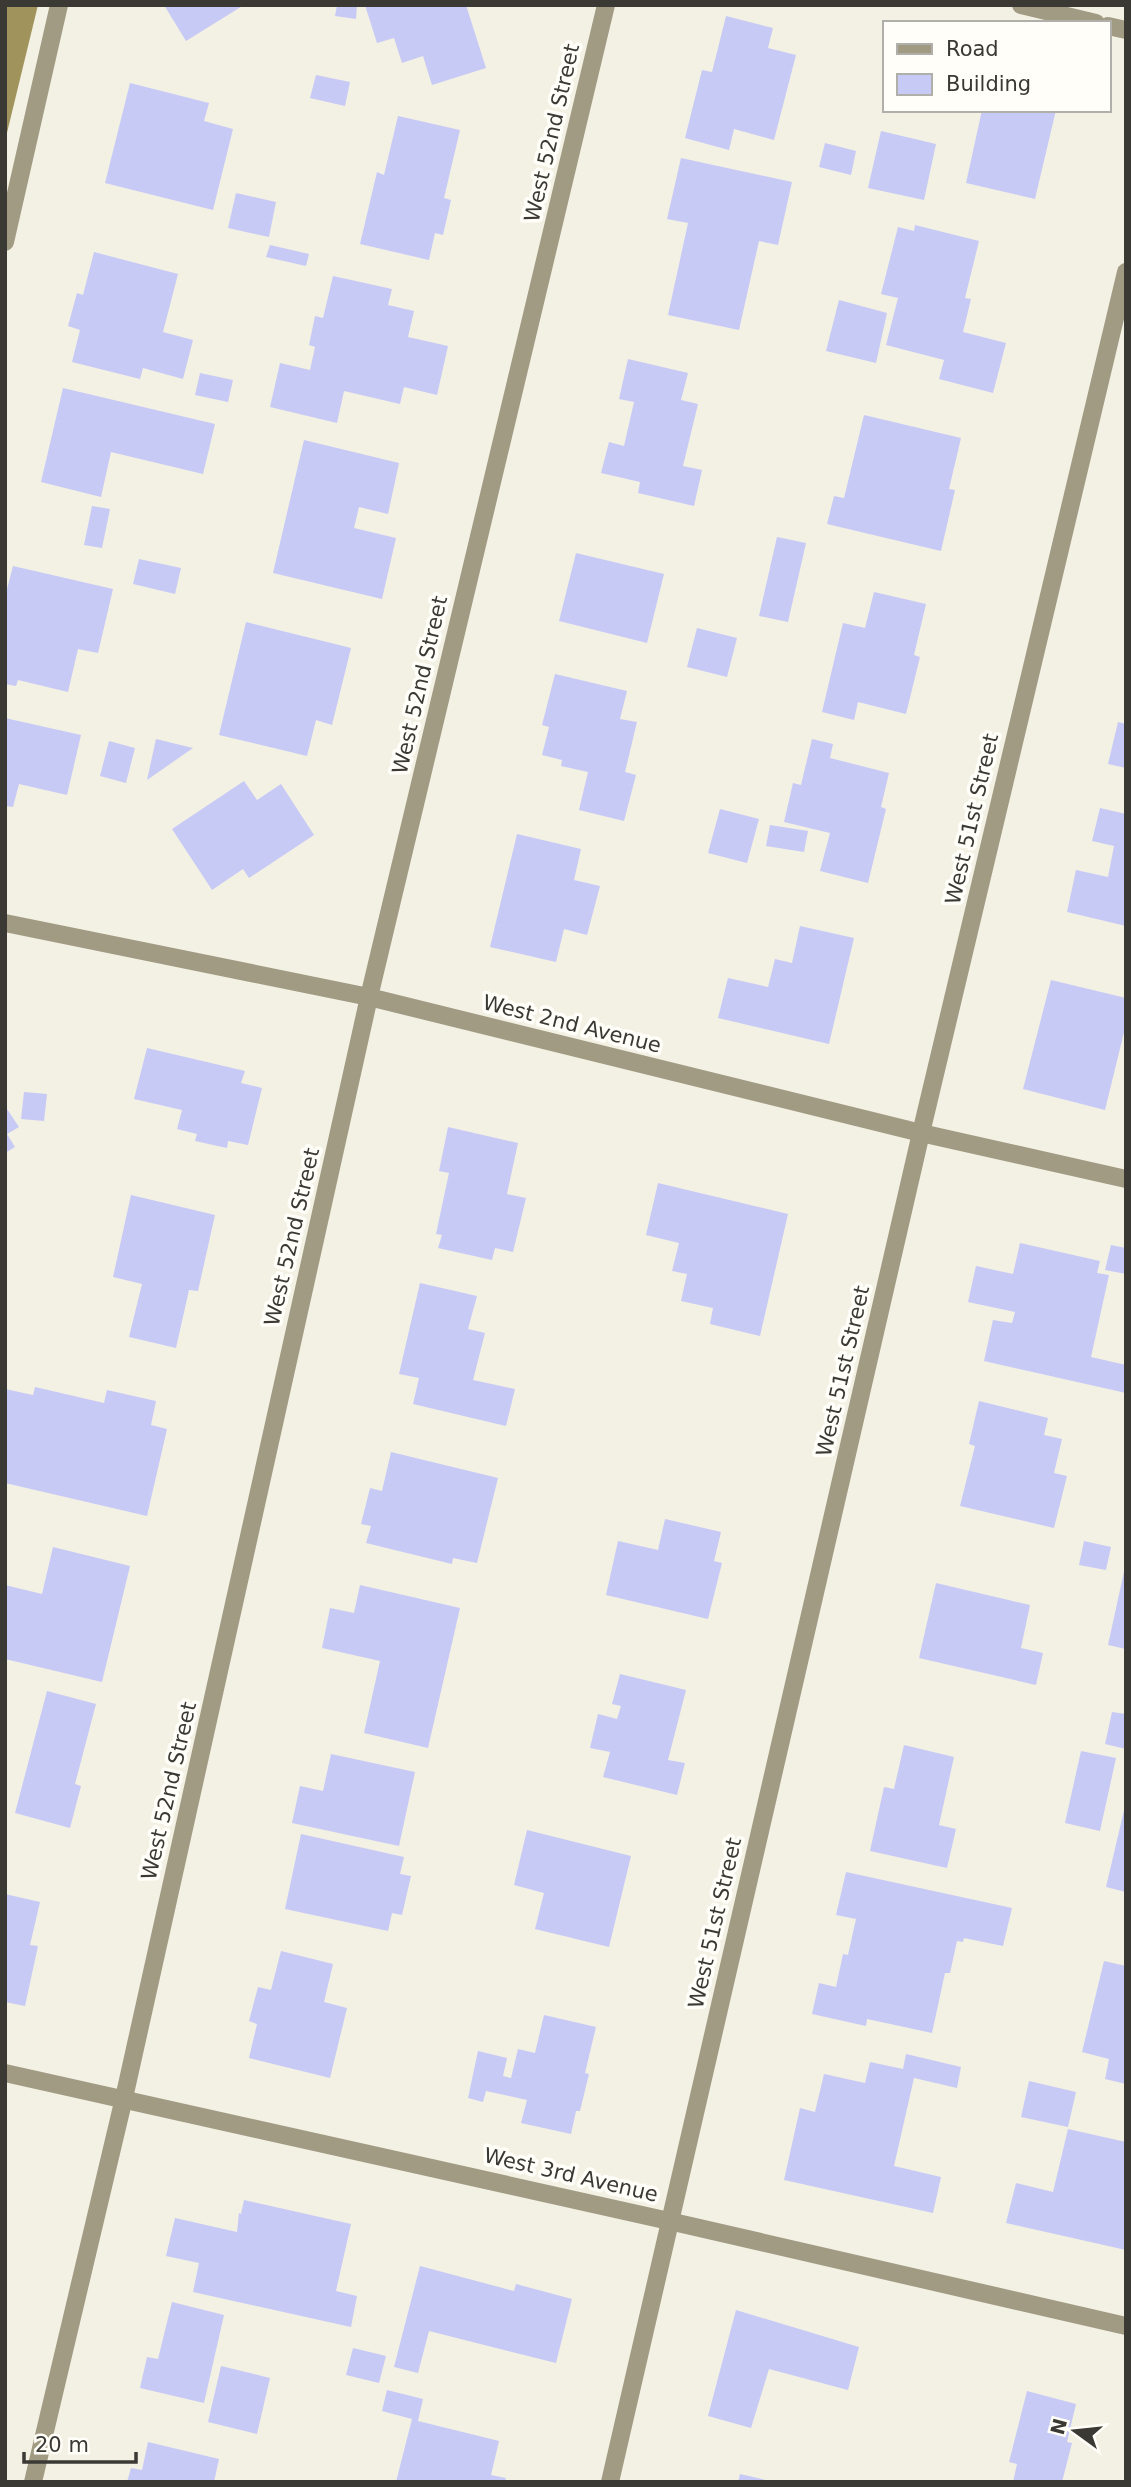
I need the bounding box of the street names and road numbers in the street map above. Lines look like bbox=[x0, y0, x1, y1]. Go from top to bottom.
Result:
street label: West 52nd Street bbox=[520, 42, 584, 224]
street label: West 52nd Street bbox=[388, 594, 452, 776]
street label: West 51st Street bbox=[941, 731, 1003, 907]
street label: West 2nd Avenue bbox=[480, 990, 664, 1058]
street label: West 52nd Street bbox=[260, 1146, 324, 1328]
street label: West 51st Street bbox=[812, 1283, 874, 1459]
street label: West 52nd Street bbox=[137, 1700, 201, 1882]
street label: West 51st Street bbox=[684, 1835, 746, 2011]
street label: West 3rd Avenue bbox=[482, 2143, 660, 2207]

